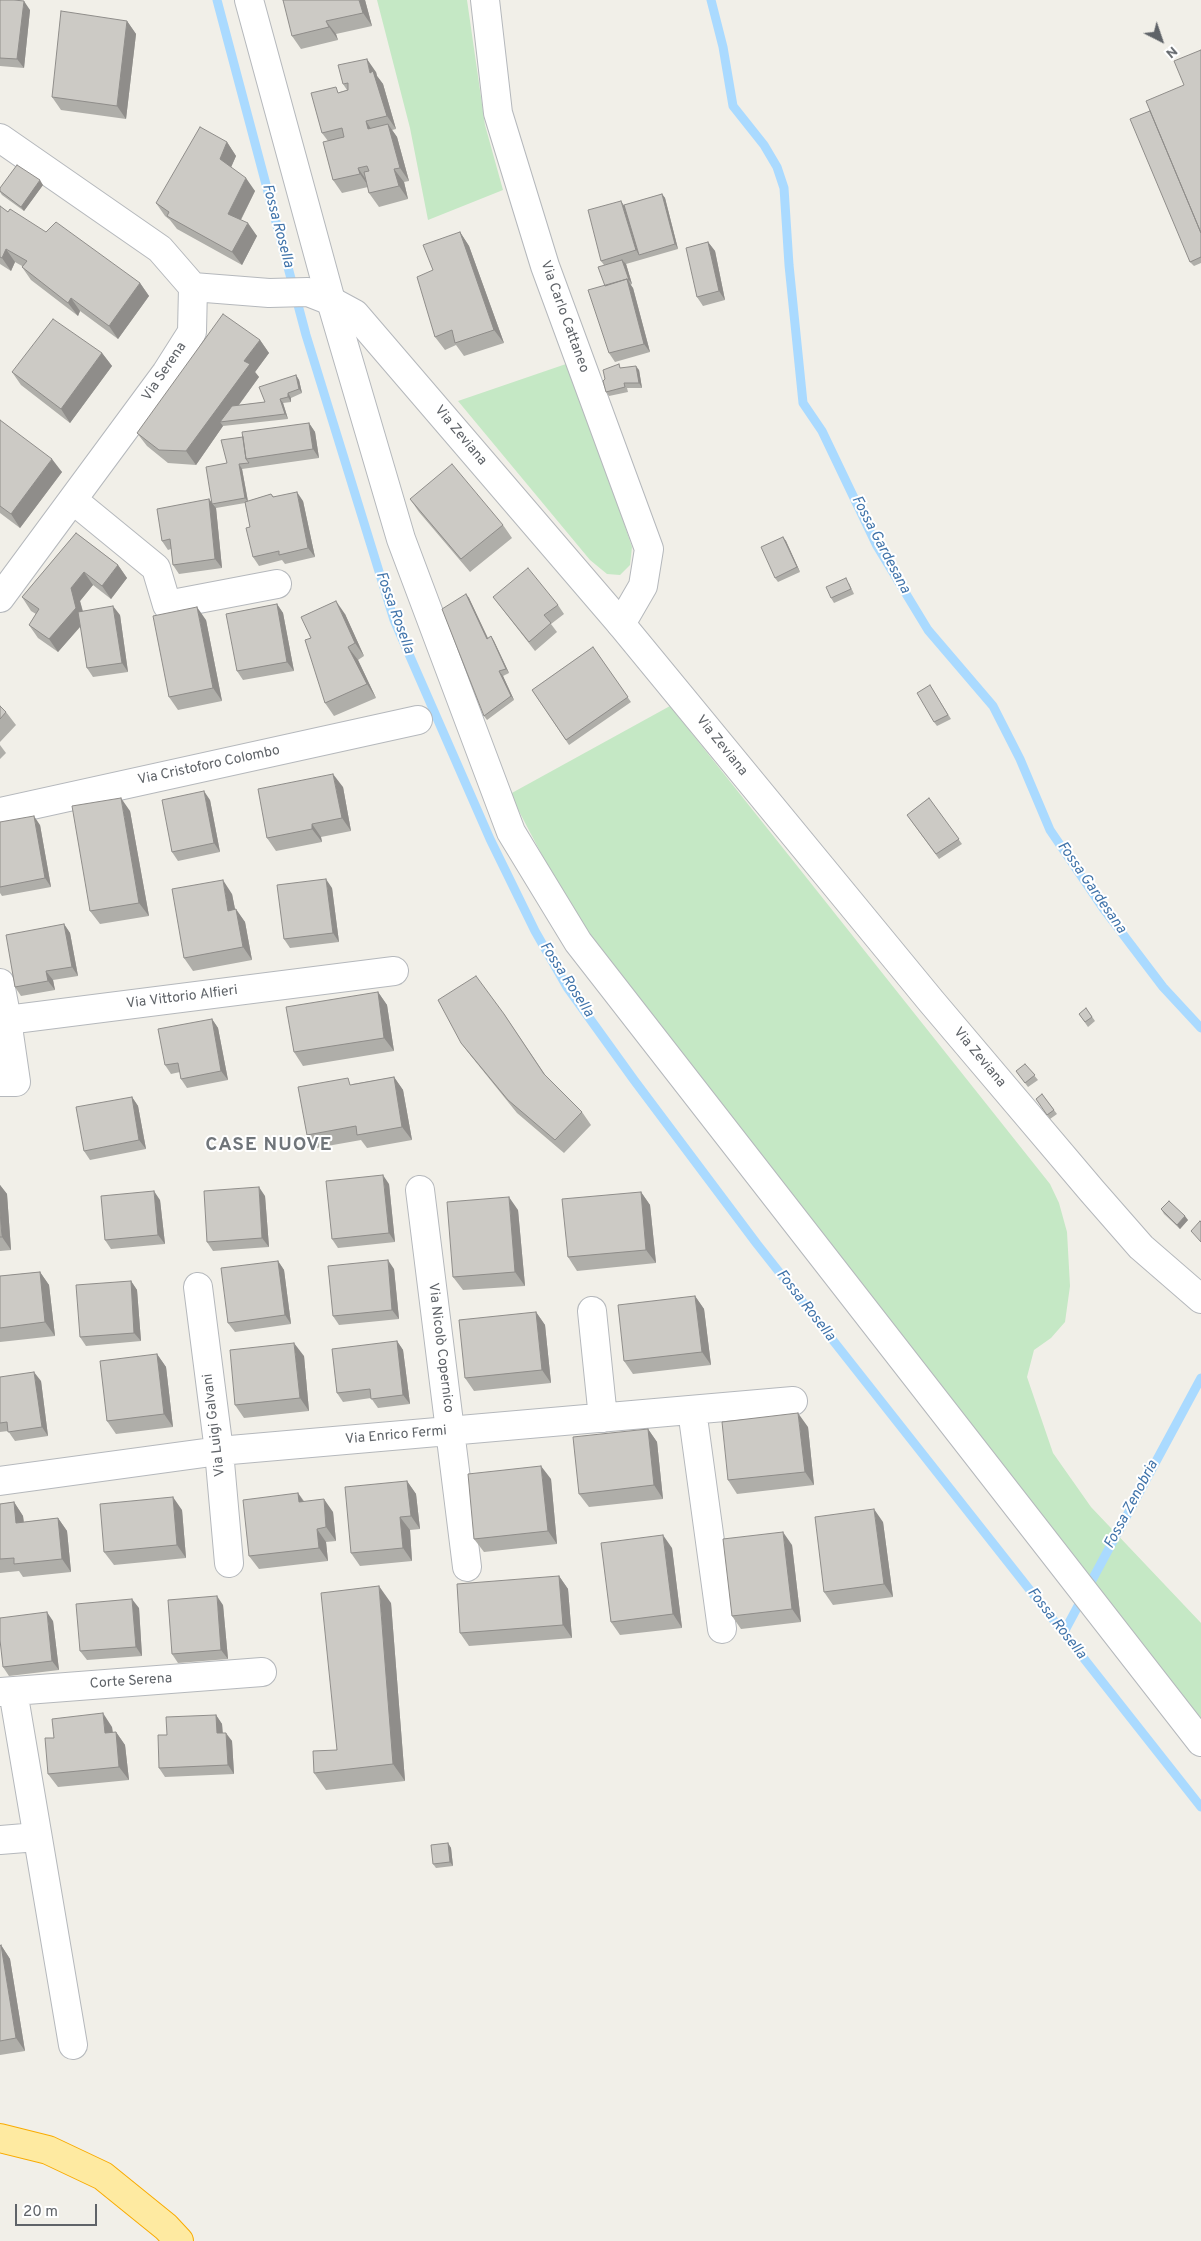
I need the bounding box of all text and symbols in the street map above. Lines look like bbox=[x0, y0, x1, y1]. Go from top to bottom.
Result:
north arrow bbox=[1136, 15, 1186, 65]
text: N bbox=[1162, 42, 1181, 61]
water label: Fossa Rosella bbox=[257, 182, 297, 270]
street label: Via Carlo Cattaneo bbox=[536, 259, 592, 375]
street label: Via Serena bbox=[139, 339, 191, 405]
street label: Via Zeviana bbox=[430, 403, 490, 469]
water label: Fossa Gardesana bbox=[847, 493, 913, 597]
water label: Fossa Rosella bbox=[371, 570, 417, 656]
street label: Via Zeviana bbox=[692, 712, 750, 780]
street label: Via Cristoforo Colombo bbox=[136, 743, 282, 789]
water label: Fossa Gardesana bbox=[1053, 839, 1129, 937]
water label: Fossa Rosella bbox=[535, 939, 597, 1021]
street label: Via Vittorio Alfieri bbox=[125, 983, 239, 1013]
street label: Via Zeviana bbox=[949, 1025, 1009, 1091]
district label: CASE NUOVE bbox=[204, 1135, 334, 1157]
water label: Fossa Rosella bbox=[771, 1267, 839, 1345]
street label: Via Nicolò Copernico bbox=[424, 1282, 456, 1414]
street label: Via Luigi Galvani bbox=[200, 1372, 230, 1478]
street label: Via Enrico Fermi bbox=[344, 1423, 448, 1449]
water label: Fossa Zenobria bbox=[1101, 1458, 1163, 1552]
water label: Fossa Rosella bbox=[1022, 1585, 1090, 1663]
street label: Corte Serena bbox=[89, 1671, 173, 1693]
scale bar bbox=[18, 2194, 100, 2226]
text: 20 m bbox=[23, 2203, 58, 2222]

